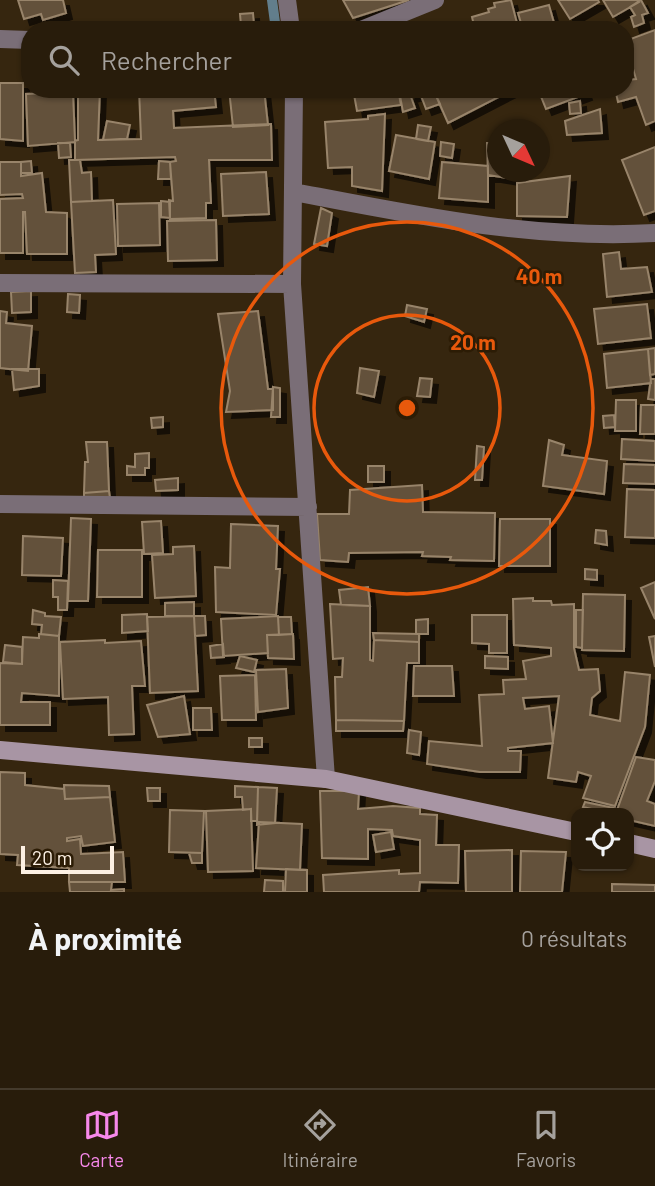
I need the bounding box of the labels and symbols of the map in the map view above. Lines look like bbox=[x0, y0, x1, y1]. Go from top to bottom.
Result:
north arrow bbox=[487, 119, 550, 182]
text: 40 m bbox=[516, 263, 562, 288]
text: 20 m bbox=[450, 329, 496, 354]
centre of rings bbox=[395, 396, 419, 420]
scale bar bbox=[21, 843, 114, 875]

